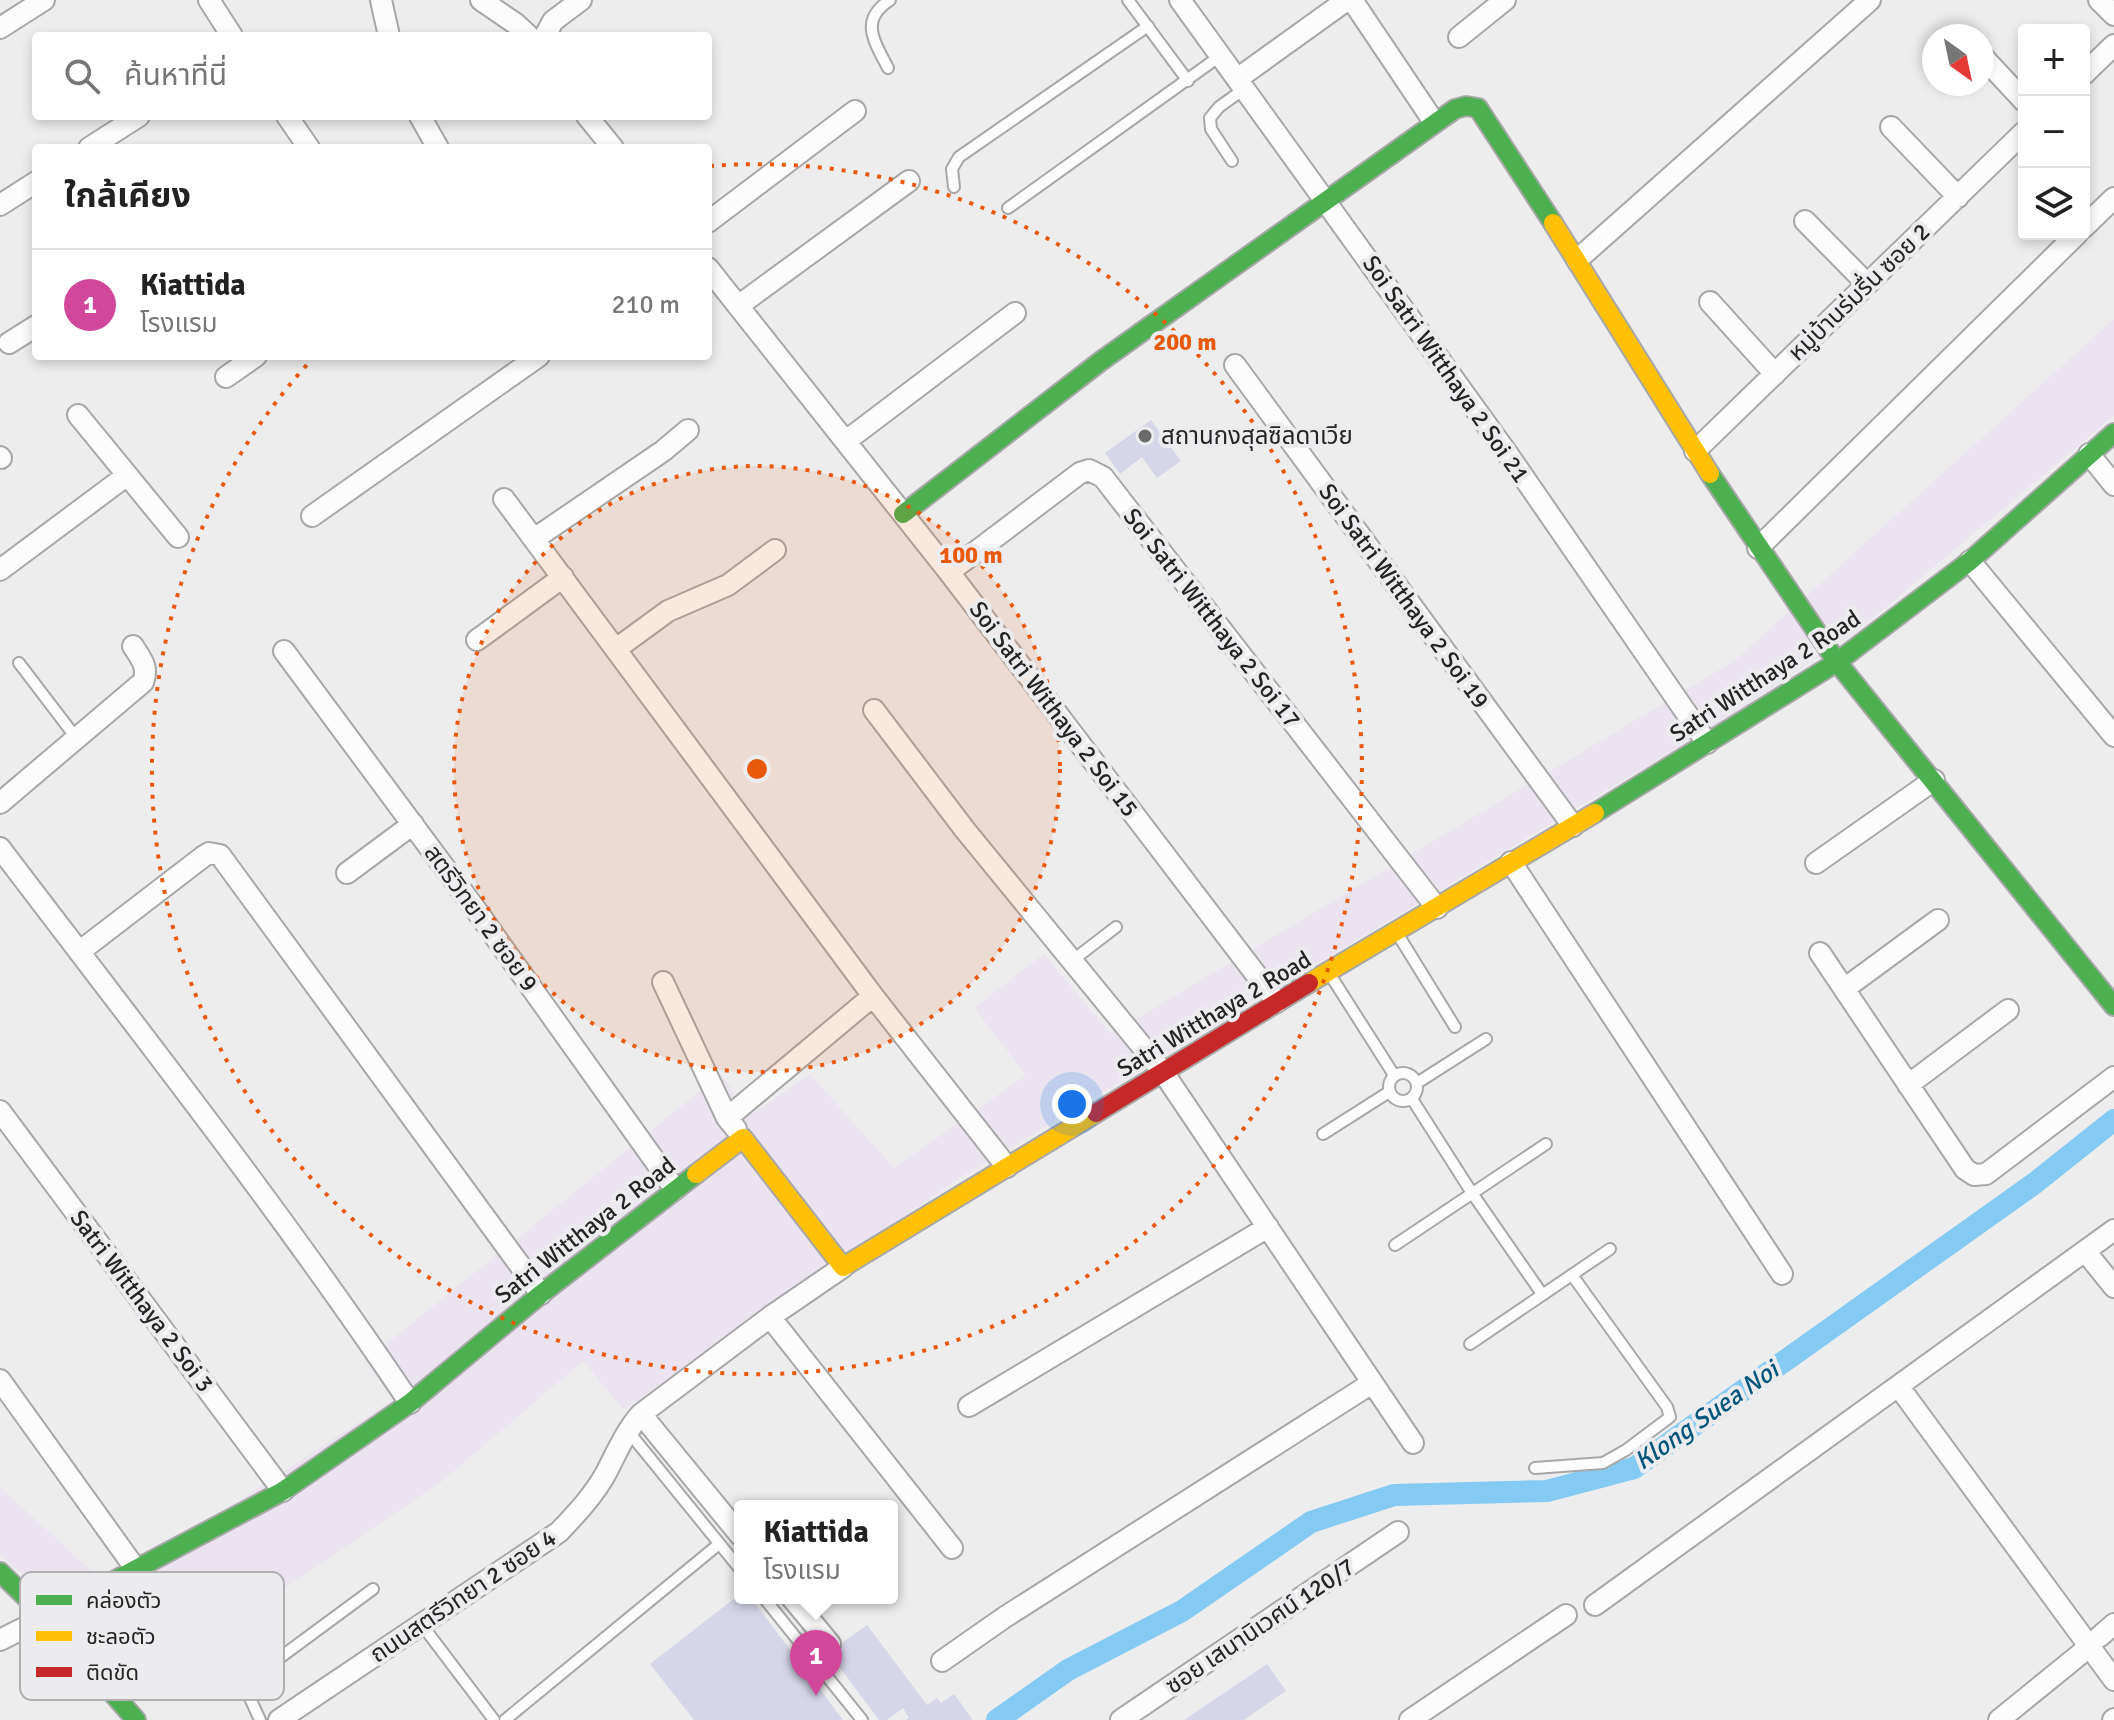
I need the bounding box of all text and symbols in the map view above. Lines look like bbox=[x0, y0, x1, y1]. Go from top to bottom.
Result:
north arrow bbox=[1922, 24, 1994, 96]
map controls bbox=[2018, 24, 2090, 240]
button: + bbox=[2018, 24, 2090, 96]
search box bbox=[32, 32, 712, 120]
icon: search bbox=[60, 54, 104, 98]
text: ค้นหาที่นี่ bbox=[124, 57, 227, 94]
button: − bbox=[2018, 96, 2090, 168]
button: layers bbox=[2018, 168, 2090, 240]
text: ใกล้เคียง bbox=[64, 175, 191, 217]
street label: หมู่บ้านร่มรื่น ซอย 2 bbox=[1780, 215, 1936, 367]
street label: Soi Satri Witthaya 2 Soi 21 bbox=[1356, 249, 1536, 489]
text: Kiattida bbox=[140, 267, 246, 304]
text: 1 bbox=[83, 289, 97, 321]
text: 210 m bbox=[611, 289, 680, 321]
text: โรงแรม bbox=[140, 308, 218, 340]
text: 200 m bbox=[1153, 327, 1217, 357]
place label: สถานกงสุลซิลดาเวีย bbox=[1161, 421, 1353, 451]
marker: สถานกงสุลซิลดาเวีย bbox=[1136, 427, 1154, 445]
street label: Soi Satri Witthaya 2 Soi 19 bbox=[1312, 478, 1496, 714]
street label: Soi Satri Witthaya 2 Soi 17 bbox=[1117, 502, 1307, 734]
text: 100 m bbox=[939, 540, 1003, 570]
street label: Soi Satri Withaya 2 Soi 15 bbox=[963, 595, 1145, 823]
street label: Satri Witthaya 2 Road bbox=[1664, 603, 1866, 749]
centre of rings bbox=[743, 755, 771, 783]
street label: สตรีวิทยา 2 ซอย 9 bbox=[418, 839, 544, 997]
street label: Satri Witthaya 2 Road bbox=[1111, 944, 1317, 1084]
your location bbox=[1052, 1084, 1092, 1124]
street label: Satri Witthaya 2 Road bbox=[489, 1150, 681, 1310]
street label: Satri Witthaya 2 Soi 3 bbox=[64, 1204, 220, 1398]
water label: Klong Suea Noi bbox=[1628, 1353, 1787, 1477]
popup bbox=[734, 1500, 898, 1604]
text: Kiattida bbox=[763, 1514, 869, 1551]
street label: ถนนสตรีวิทยา 2 ซอย 4 bbox=[364, 1523, 562, 1669]
street label: ซอย เสนานิเวศน์ 120/7 bbox=[1160, 1551, 1360, 1701]
text: โรงแรม bbox=[763, 1555, 841, 1587]
legend bbox=[20, 1572, 284, 1700]
text: คล่องตัว bbox=[86, 1587, 161, 1614]
text: ชะลอตัว bbox=[86, 1623, 156, 1650]
pin: 1 bbox=[790, 1630, 842, 1696]
text: ติดขัด bbox=[86, 1659, 139, 1686]

